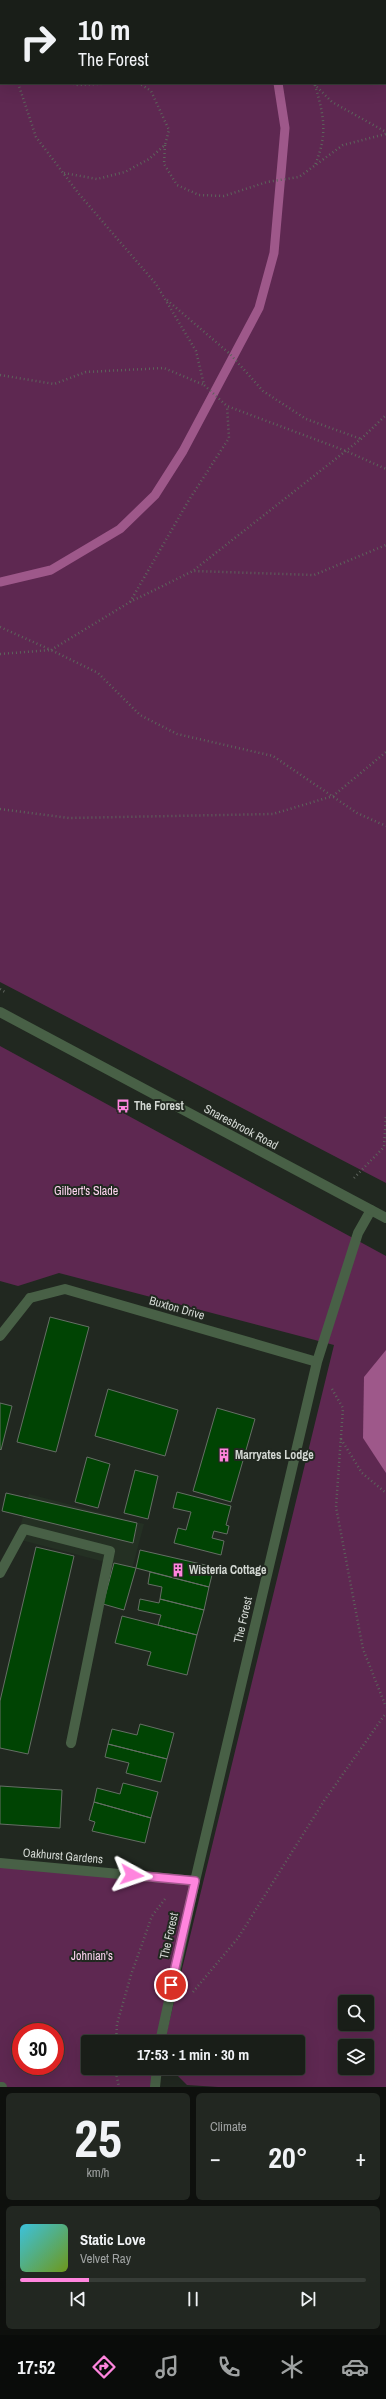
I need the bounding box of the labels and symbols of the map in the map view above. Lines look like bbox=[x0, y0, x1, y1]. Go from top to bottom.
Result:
bus stop icon: The Forest bbox=[115, 1098, 131, 1114]
place label: The Forest bbox=[134, 1098, 185, 1114]
street label: Snaresbrook Road bbox=[201, 1101, 281, 1153]
park label: Gilbert's Slade bbox=[54, 1183, 118, 1199]
street label: Buxton Drive bbox=[147, 1292, 207, 1324]
building icon: Marryates Lodge bbox=[216, 1447, 232, 1463]
place label: Marryates Lodge bbox=[235, 1447, 314, 1463]
building icon: Wisteria Cottage bbox=[170, 1562, 186, 1578]
place label: Wisteria Cottage bbox=[189, 1562, 267, 1578]
street label: The Forest bbox=[230, 1595, 256, 1645]
street label: Oakhurst Gardens bbox=[22, 1845, 104, 1867]
position arrow bbox=[111, 1854, 153, 1896]
street label: The Forest bbox=[156, 1911, 182, 1961]
park label: Johnian's bbox=[71, 1948, 113, 1964]
pin bbox=[154, 1968, 188, 2002]
speed limit sign: 30 bbox=[12, 2023, 64, 2075]

